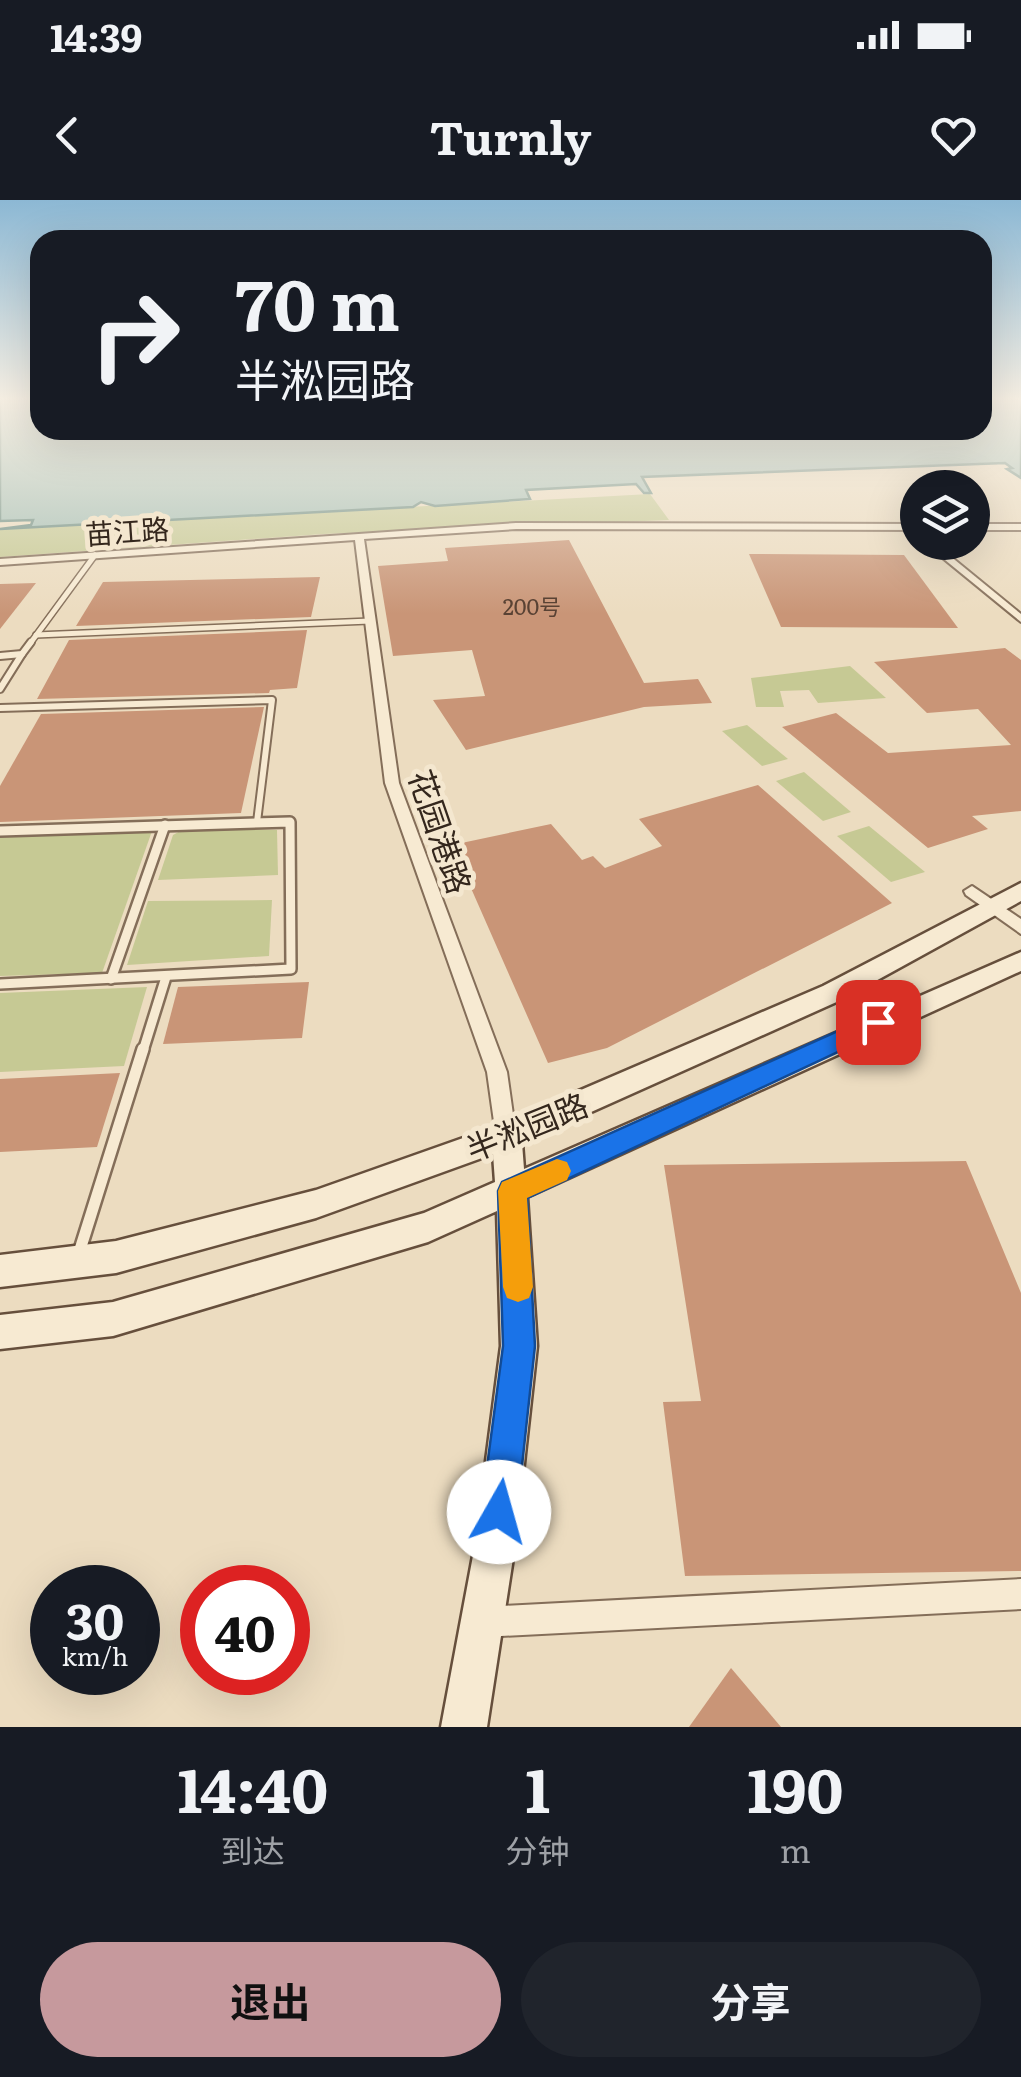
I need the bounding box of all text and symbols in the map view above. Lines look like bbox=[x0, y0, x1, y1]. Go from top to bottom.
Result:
text: 14:39 bbox=[50, 7, 142, 64]
text: Turnly bbox=[430, 102, 591, 169]
icon: back bbox=[40, 108, 95, 163]
icon: heart bbox=[926, 108, 981, 163]
text: 70 m bbox=[235, 249, 400, 353]
icon: right bbox=[70, 270, 200, 400]
text: 半淞园路 bbox=[235, 344, 415, 411]
map controls bbox=[900, 470, 990, 560]
button: layers bbox=[900, 470, 990, 560]
street label: 苗江路 bbox=[84, 506, 170, 554]
house number: 200号 bbox=[503, 589, 561, 622]
street label: 花园港路 bbox=[398, 763, 486, 899]
pin bbox=[836, 980, 921, 1065]
icon: arrive bbox=[851, 995, 906, 1050]
street label: 半淞园路 bbox=[458, 1079, 594, 1171]
position arrow bbox=[447, 1460, 551, 1564]
speed limit sign: 40 bbox=[180, 1565, 310, 1695]
text: 30 bbox=[66, 1581, 124, 1655]
text: km/h bbox=[62, 1637, 128, 1674]
text: 14:40 bbox=[178, 1742, 328, 1831]
text: 1 bbox=[525, 1742, 550, 1831]
text: 190 bbox=[747, 1742, 844, 1831]
text: 到达 bbox=[221, 1825, 285, 1873]
text: 分钟 bbox=[506, 1825, 570, 1873]
text: m bbox=[780, 1825, 811, 1873]
button: 退出 bbox=[40, 1942, 501, 2057]
button: 分享 bbox=[521, 1942, 981, 2057]

